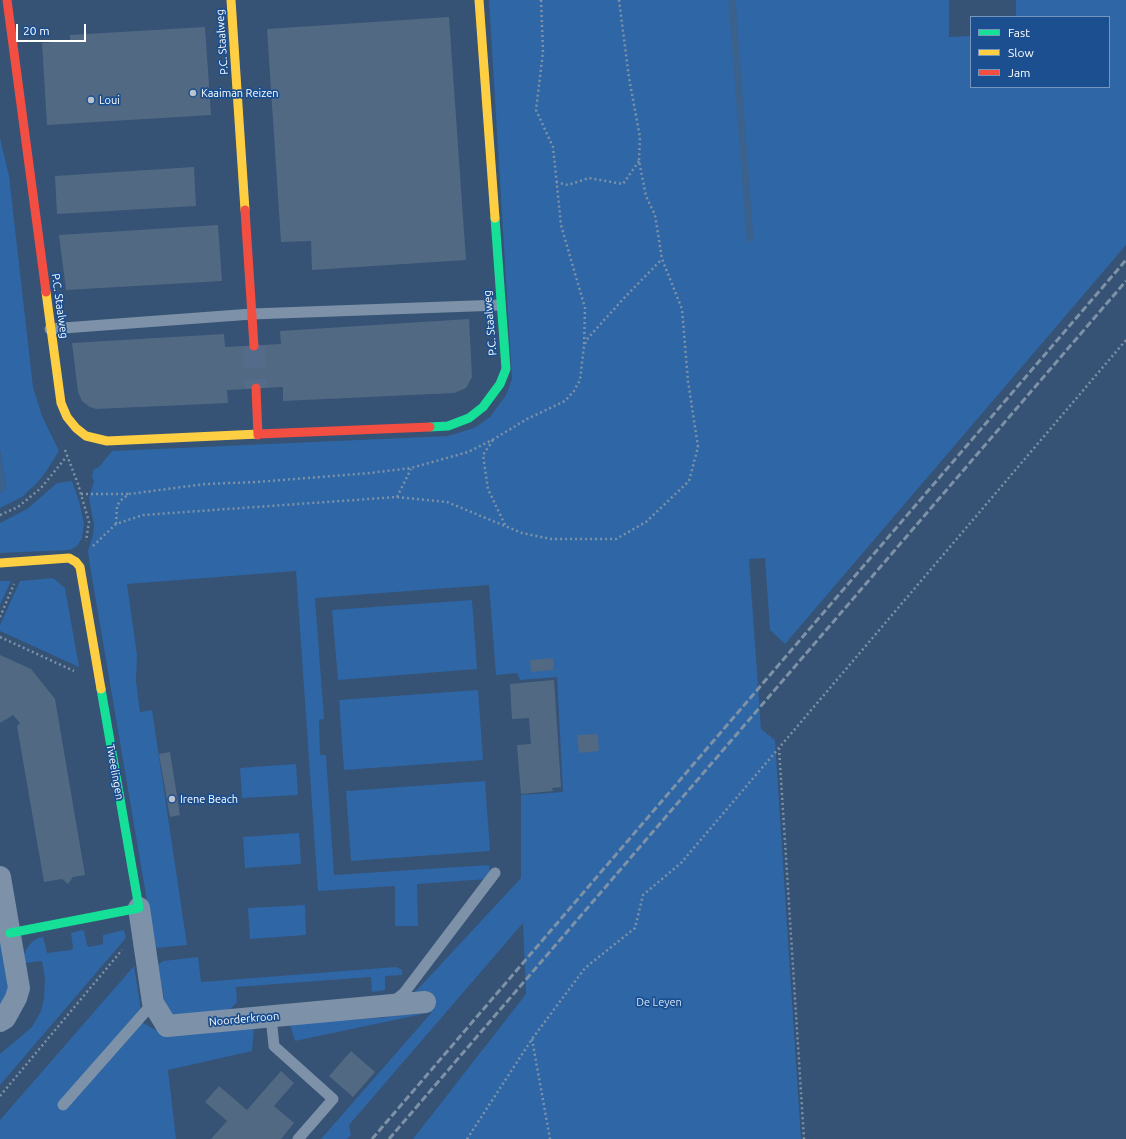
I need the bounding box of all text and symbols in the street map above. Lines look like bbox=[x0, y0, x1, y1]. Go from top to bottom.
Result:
street label: P.C. Staalweg bbox=[213, 9, 231, 75]
scale bar bbox=[18, 16, 88, 42]
legend bbox=[970, 16, 1110, 88]
text: 20 m bbox=[23, 24, 50, 37]
text: Fast bbox=[1008, 26, 1030, 39]
text: Slow bbox=[1008, 46, 1034, 59]
text: Jam bbox=[1008, 66, 1030, 79]
place label: Kaaiman Reizen bbox=[201, 86, 279, 100]
marker: Kaaiman Reizen bbox=[188, 88, 198, 98]
place label: Loui bbox=[99, 93, 120, 107]
marker: Loui bbox=[86, 95, 96, 105]
street label: P.C. Staalweg bbox=[49, 273, 71, 339]
street label: P.C. Staalweg bbox=[481, 290, 499, 356]
street label: Tweelingen bbox=[104, 743, 126, 801]
place label: Irene Beach bbox=[180, 792, 238, 806]
marker: Irene Beach bbox=[167, 794, 177, 804]
park label: De Leyen bbox=[636, 995, 682, 1009]
street label: Noorderkroon bbox=[208, 1009, 280, 1029]

